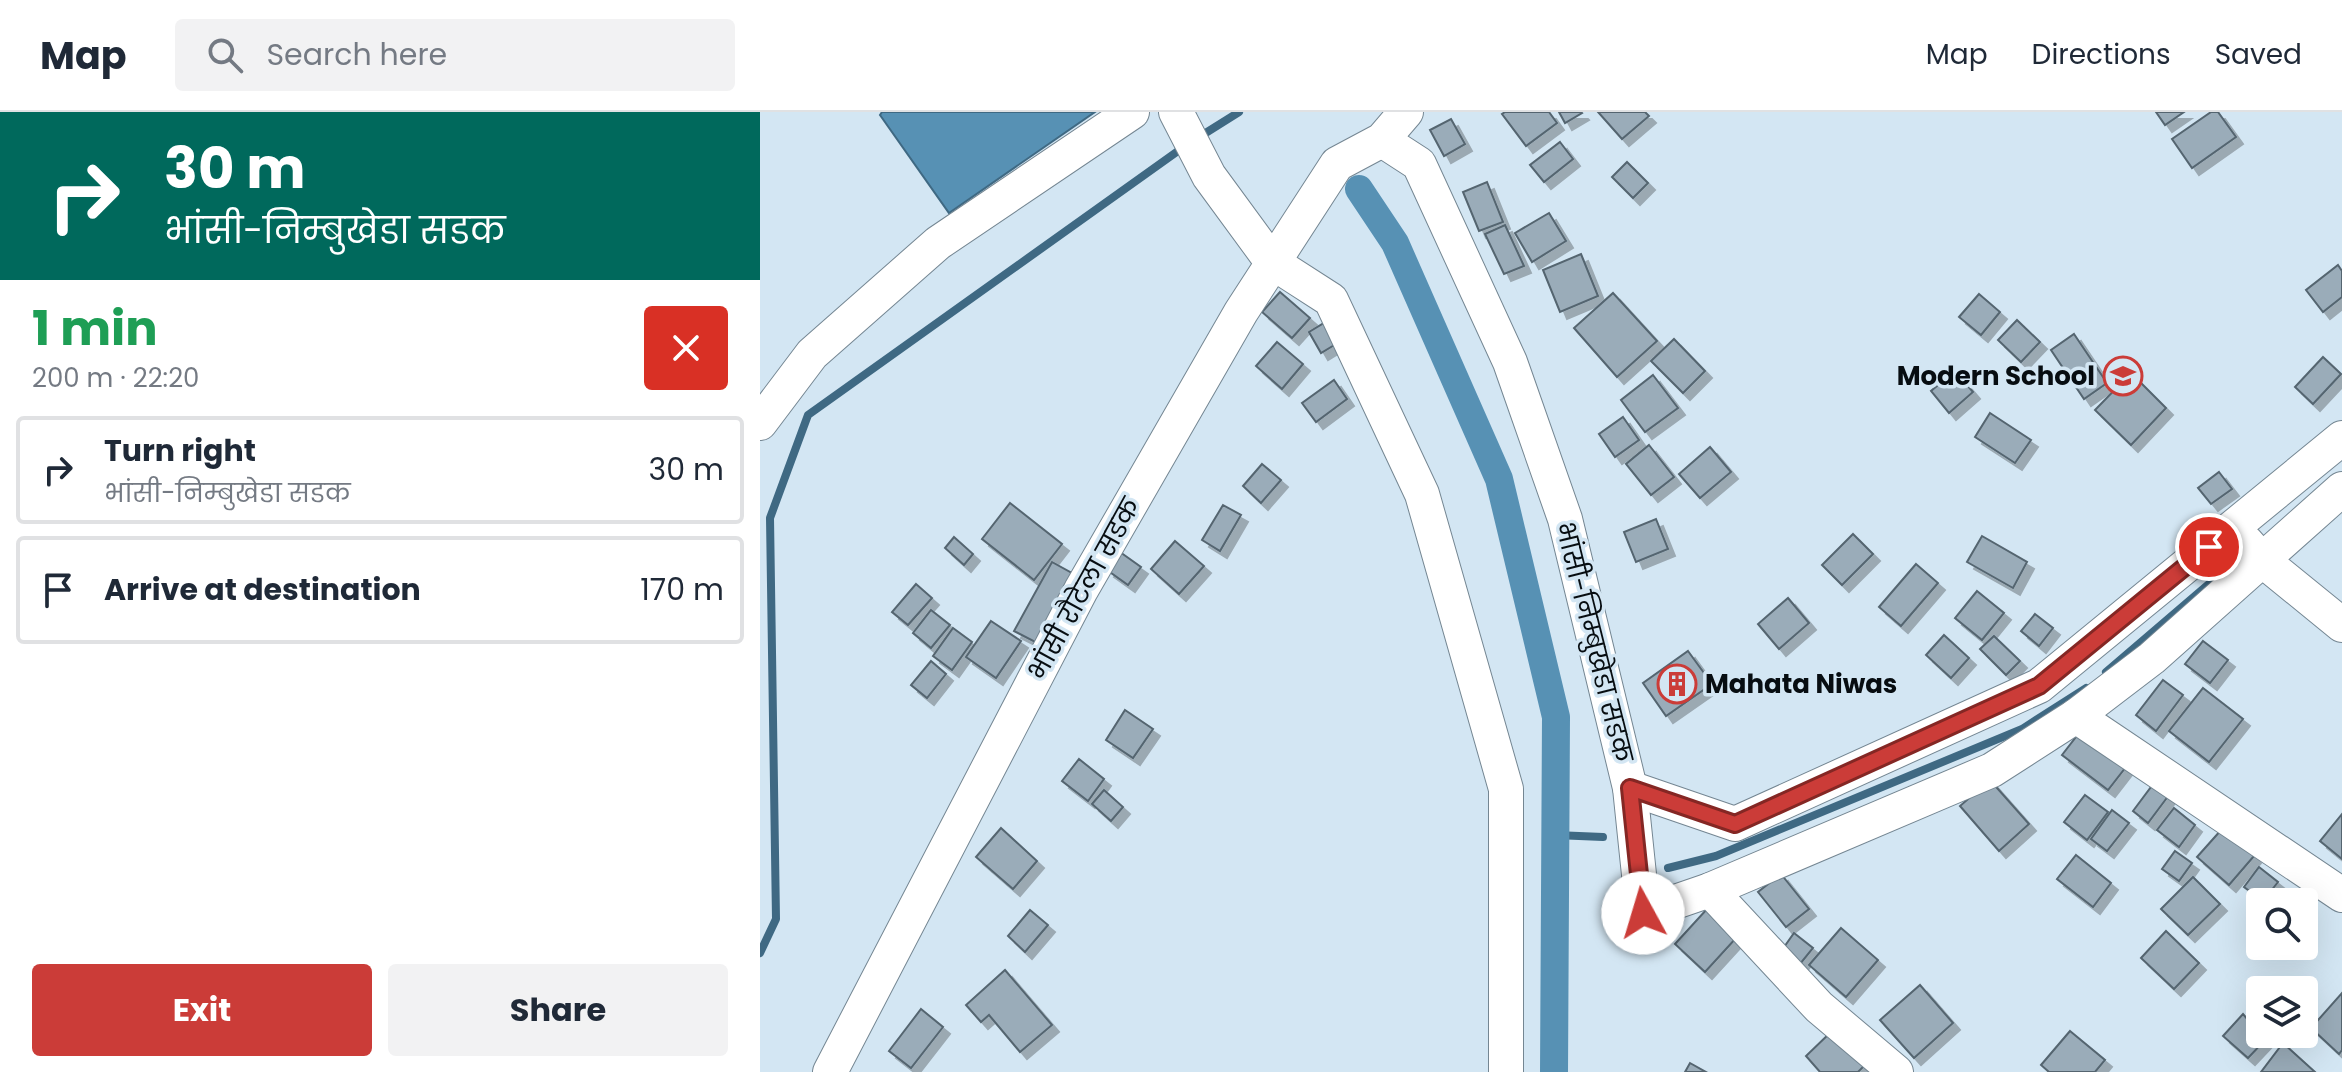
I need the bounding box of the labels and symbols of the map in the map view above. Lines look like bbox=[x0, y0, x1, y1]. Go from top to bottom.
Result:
school or university icon: Modern School bbox=[2102, 355, 2144, 397]
place label: Modern School bbox=[1897, 358, 2095, 394]
street label: भांसी रौटेला सडक bbox=[1018, 490, 1149, 686]
pin bbox=[2175, 513, 2243, 581]
street label: भांसी-निम्बुखेडा सडक bbox=[1547, 518, 1642, 767]
building icon: Mahata Niwas bbox=[1656, 663, 1698, 705]
place label: Mahata Niwas bbox=[1705, 666, 1897, 702]
position arrow bbox=[1601, 871, 1685, 955]

